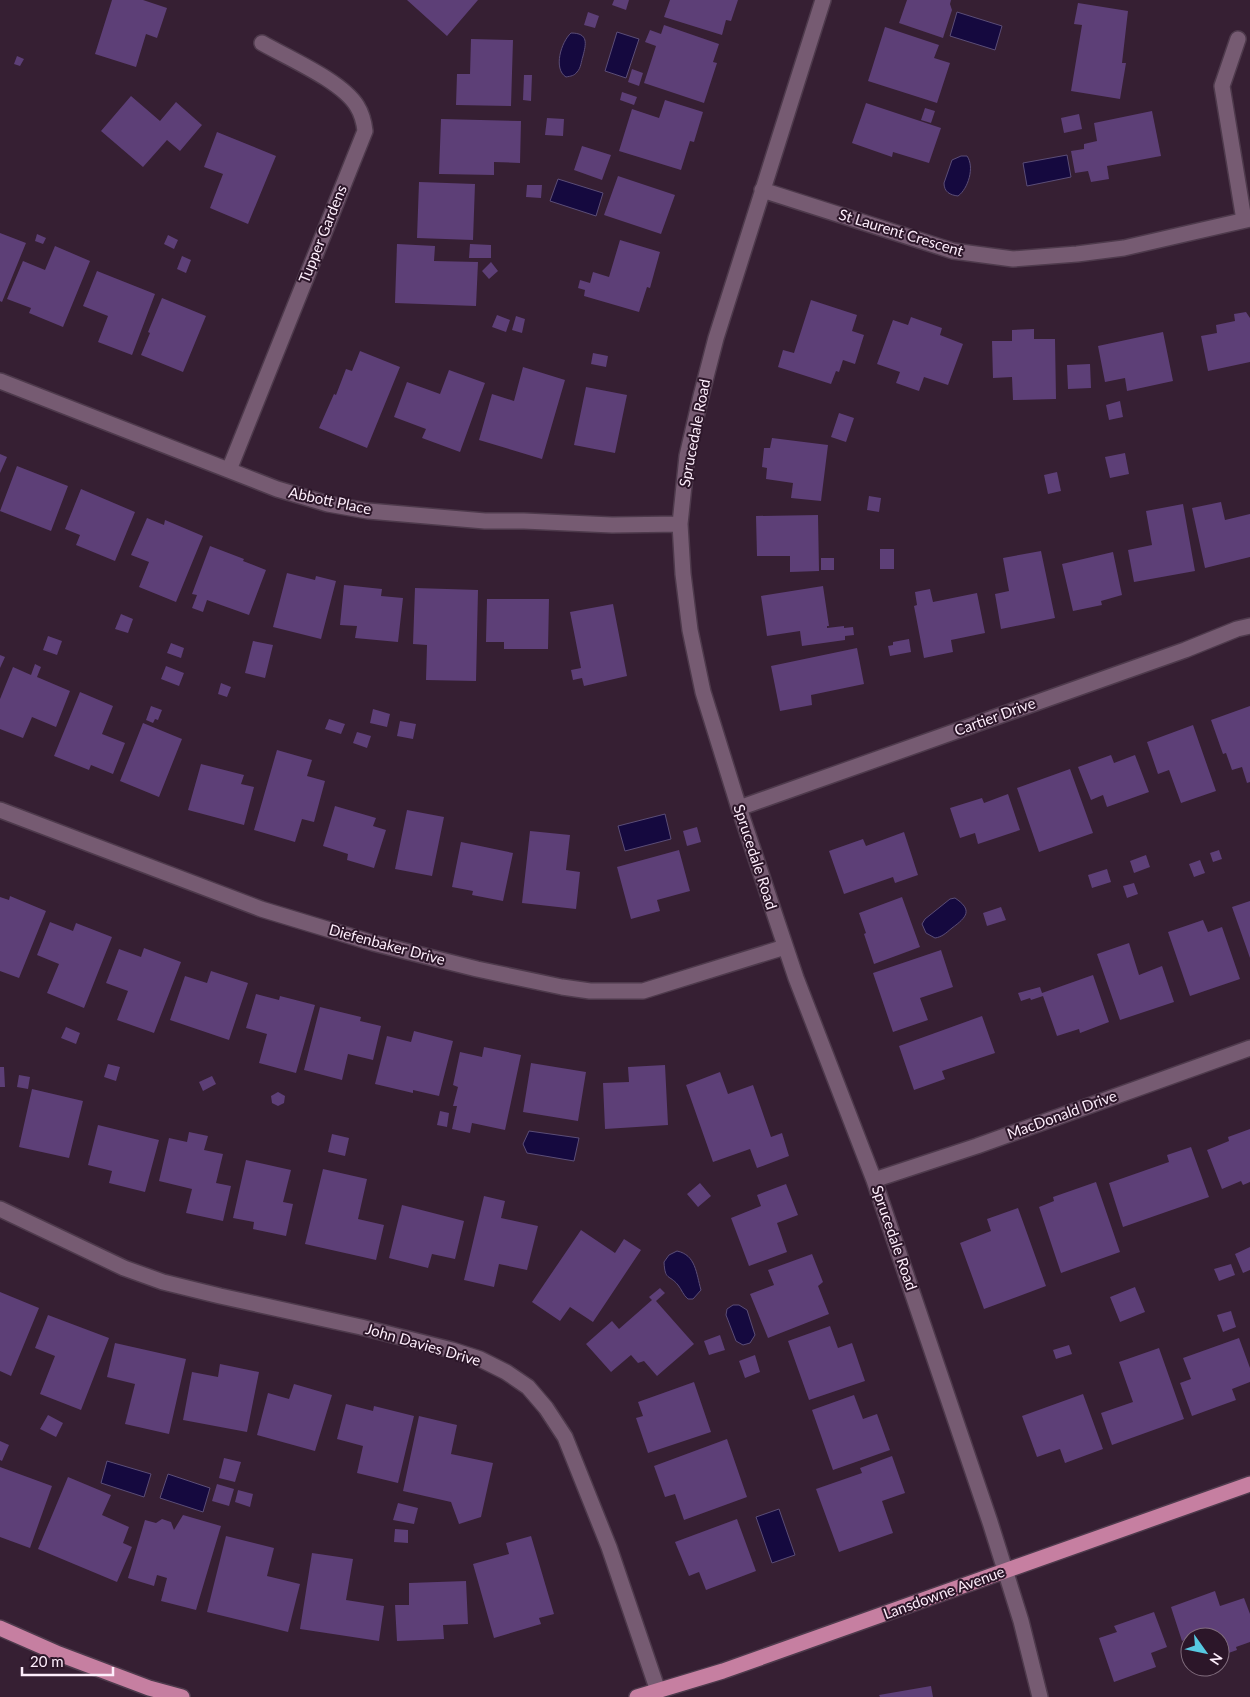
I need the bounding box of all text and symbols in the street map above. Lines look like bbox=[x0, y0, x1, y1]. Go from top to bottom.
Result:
street label: Tupper Gardens bbox=[294, 182, 350, 285]
street label: St Laurent Crescent bbox=[837, 205, 966, 260]
street label: Sprucedale Road bbox=[675, 377, 713, 488]
street label: Abbott Place bbox=[287, 482, 373, 518]
street label: Cartier Drive bbox=[952, 693, 1038, 739]
street label: Sprucedale Road bbox=[730, 802, 781, 912]
street label: Diefenbaker Drive bbox=[327, 920, 447, 968]
street label: MacDonald Drive bbox=[1004, 1086, 1119, 1142]
street label: Sprucedale Road bbox=[869, 1183, 921, 1292]
street label: John Davies Drive bbox=[364, 1319, 483, 1369]
street label: Lansdowne Avenue bbox=[880, 1562, 1007, 1622]
north arrow bbox=[1180, 1627, 1230, 1677]
scale bar bbox=[22, 1644, 114, 1676]
text: N bbox=[1206, 1650, 1226, 1669]
text: 20 m bbox=[30, 1652, 64, 1670]

